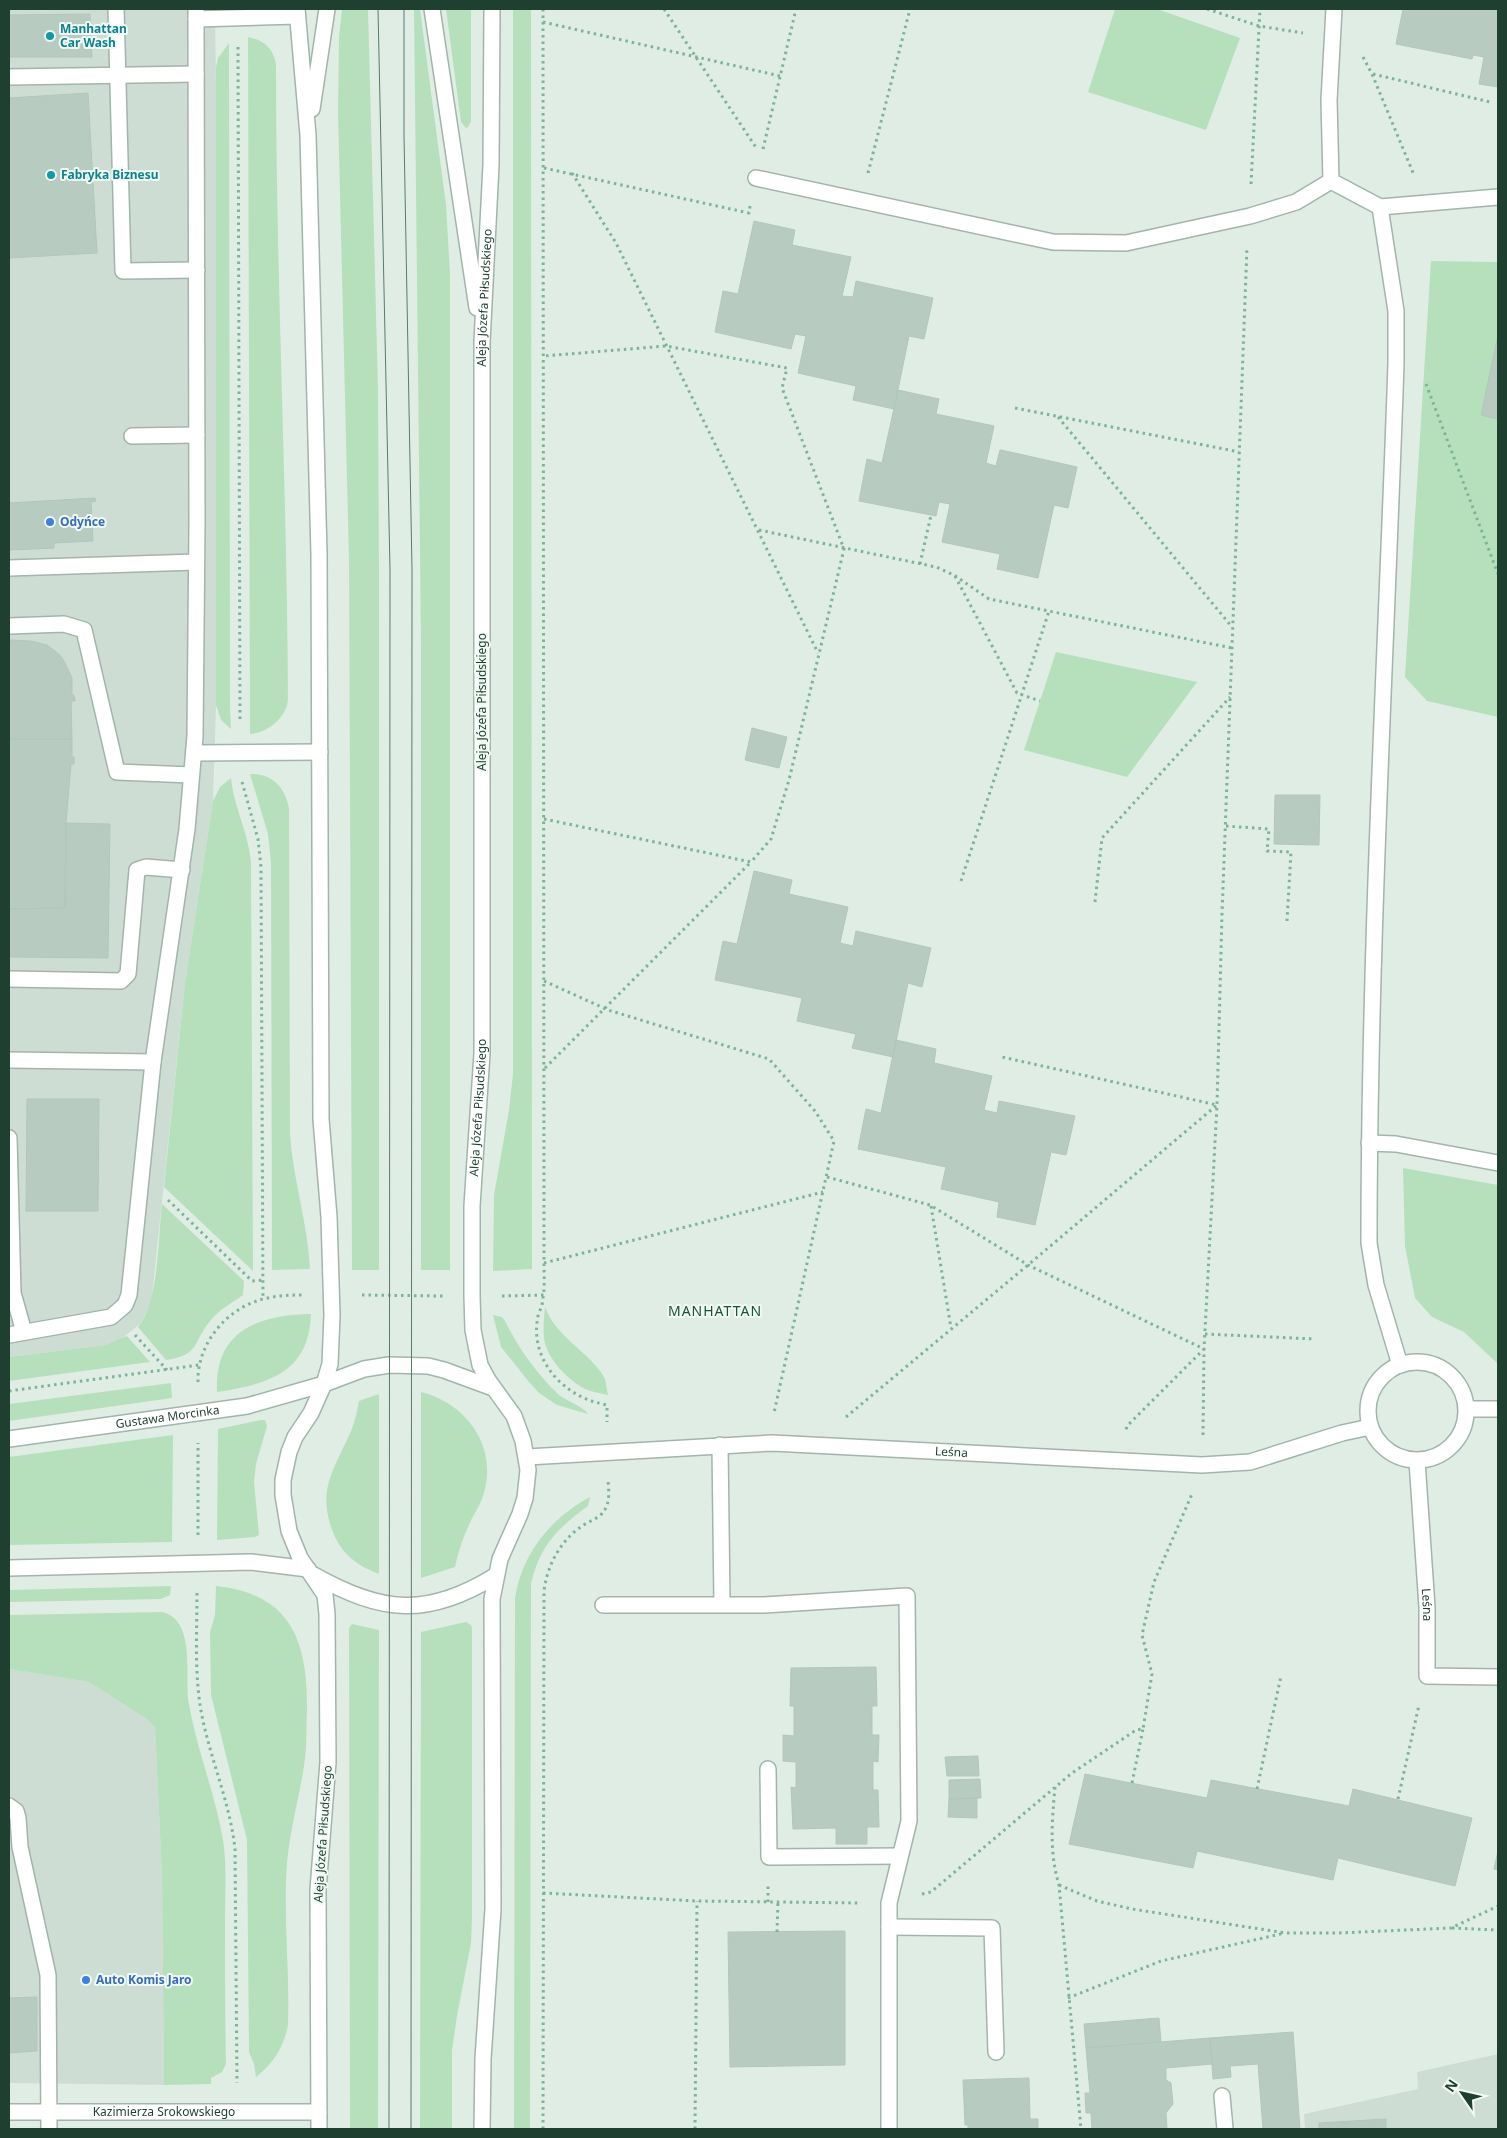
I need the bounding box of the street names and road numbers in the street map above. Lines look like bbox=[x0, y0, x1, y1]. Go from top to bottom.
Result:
street label: Aleja Józefa Piłsudskiego bbox=[473, 228, 496, 367]
street label: Aleja Józefa Piłsudskiego bbox=[473, 633, 490, 771]
street label: Aleja Józefa Piłsudskiego bbox=[465, 1039, 490, 1177]
street label: Gustawa Morcinka bbox=[114, 1401, 220, 1432]
street label: Leśna bbox=[934, 1442, 968, 1461]
street label: Leśna bbox=[1418, 1588, 1436, 1621]
street label: Aleja Józefa Piłsudskiego bbox=[309, 1765, 336, 1903]
street label: Kazimierza Srokowskiego bbox=[93, 2103, 235, 2120]

